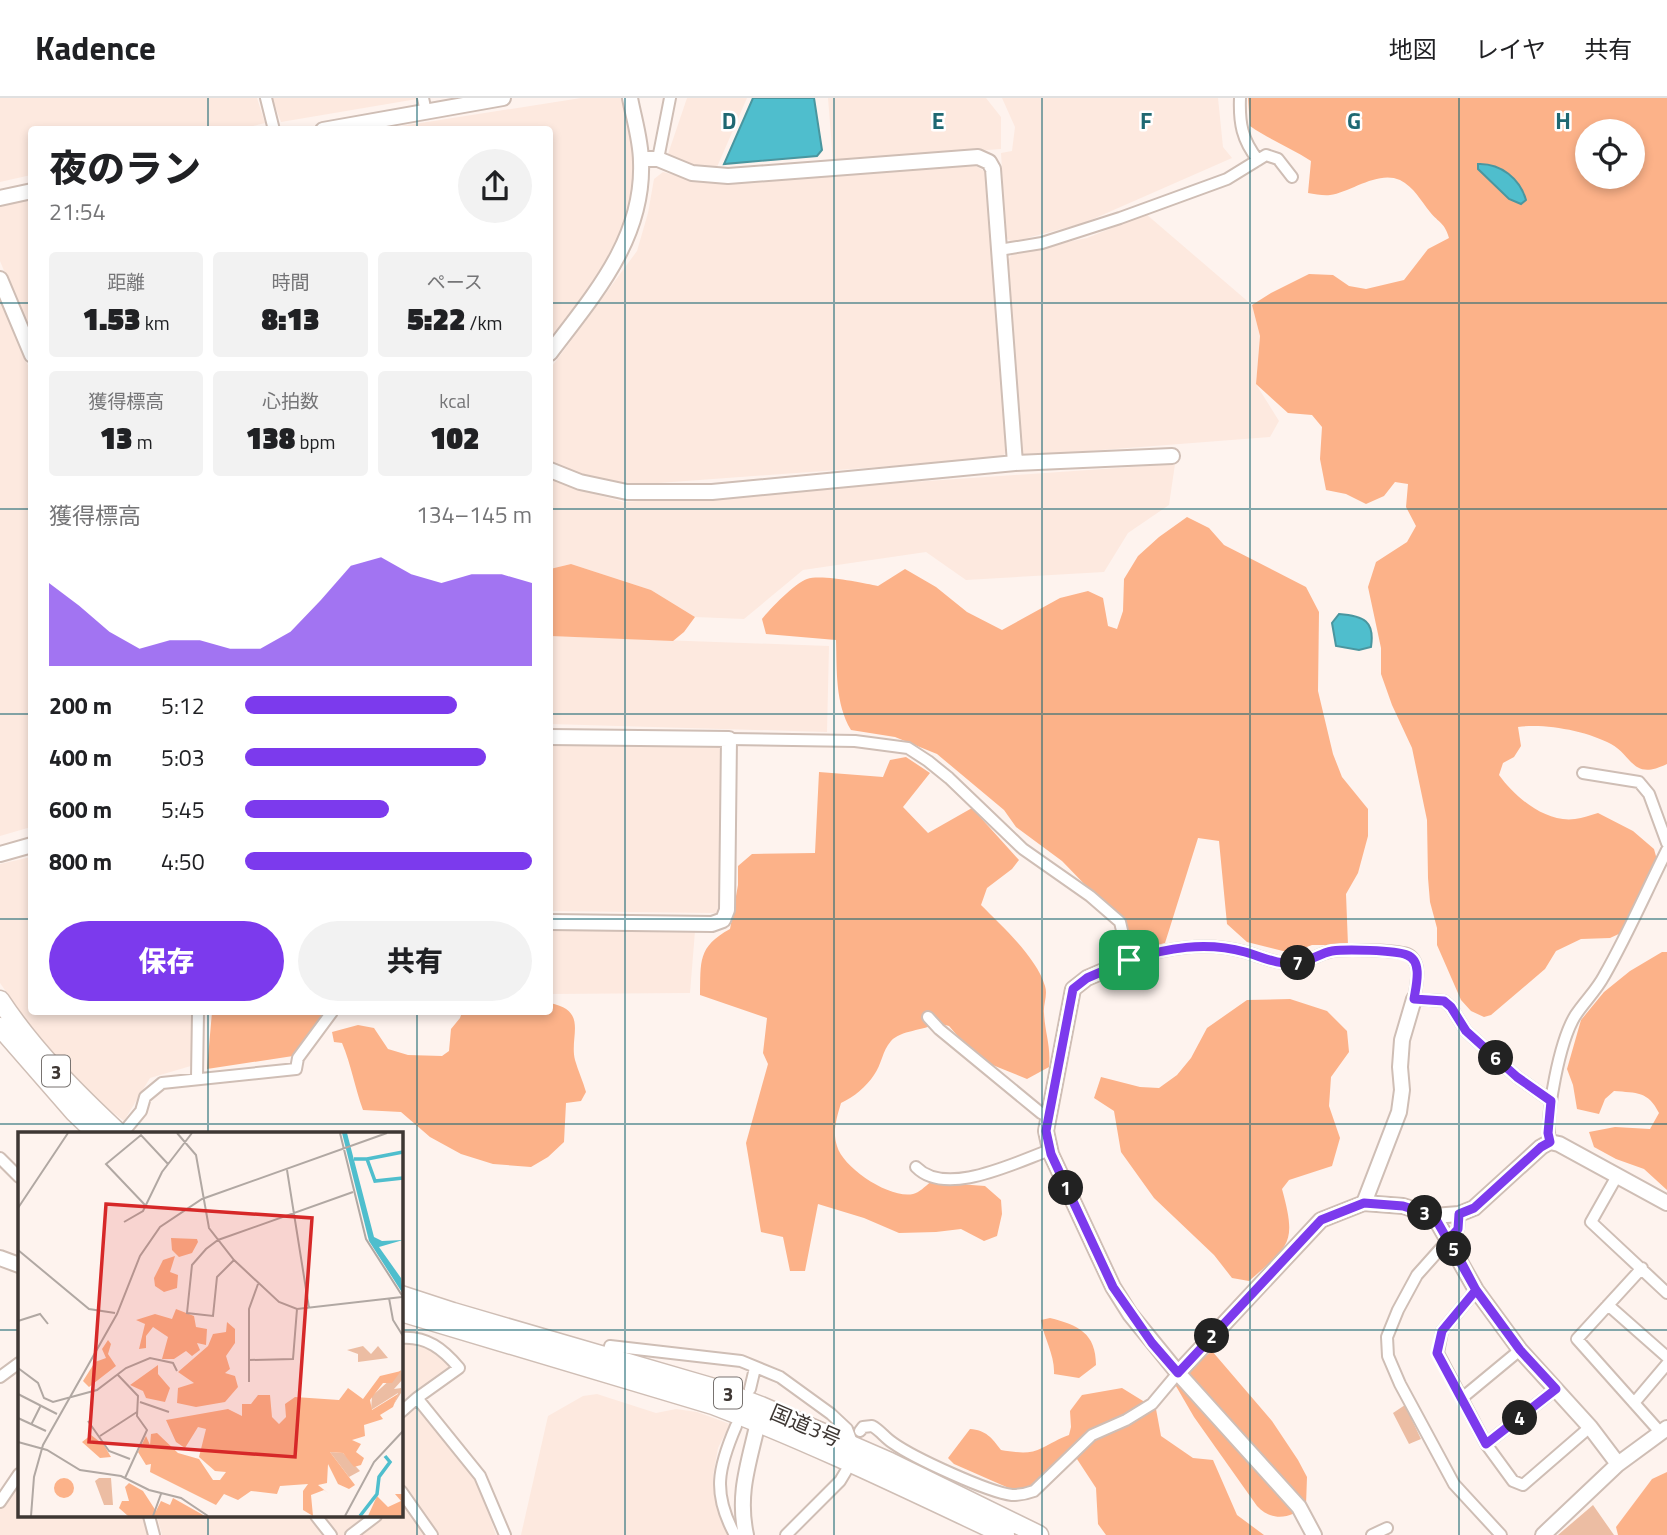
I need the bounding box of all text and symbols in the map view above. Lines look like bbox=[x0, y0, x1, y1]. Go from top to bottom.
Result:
text: Kadence bbox=[35, 23, 156, 73]
text: 地図 bbox=[1389, 31, 1437, 67]
text: レイヤ bbox=[1475, 31, 1546, 67]
text: 共有 bbox=[1584, 31, 1632, 67]
text: D bbox=[722, 103, 736, 138]
text: E bbox=[932, 103, 944, 138]
text: F bbox=[1140, 103, 1152, 138]
text: G bbox=[1347, 103, 1361, 138]
text: H bbox=[1555, 103, 1571, 138]
map controls bbox=[1575, 119, 1645, 189]
button: locate bbox=[1575, 119, 1645, 189]
text: 夜のラン bbox=[49, 139, 201, 197]
button: share bbox=[458, 149, 532, 223]
text: 21:54 bbox=[49, 194, 106, 229]
text: 距離 bbox=[107, 267, 145, 296]
text: 時間 bbox=[271, 267, 310, 296]
text: ペース bbox=[427, 267, 483, 296]
text: 1.53 bbox=[83, 296, 141, 342]
text: 8:13 bbox=[261, 296, 320, 342]
text: 5:22 bbox=[407, 296, 465, 342]
text: km bbox=[141, 308, 170, 337]
text: /km bbox=[465, 308, 502, 337]
text: 獲得標高 bbox=[88, 386, 164, 415]
text: 心拍数 bbox=[262, 386, 319, 415]
text: kcal bbox=[439, 386, 470, 415]
text: 13 bbox=[100, 415, 133, 461]
text: 138 bbox=[246, 415, 295, 461]
text: 102 bbox=[430, 415, 480, 461]
text: m bbox=[133, 427, 153, 456]
text: bpm bbox=[295, 427, 335, 456]
text: 134–145 m bbox=[416, 497, 532, 532]
text: 獲得標高 bbox=[49, 498, 141, 533]
text: 200 m bbox=[49, 688, 112, 723]
text: 5:12 bbox=[161, 688, 205, 723]
text: 400 m bbox=[49, 740, 112, 775]
text: 5:03 bbox=[161, 740, 205, 775]
text: 600 m bbox=[49, 792, 112, 827]
text: 5:45 bbox=[161, 792, 205, 827]
text: 800 m bbox=[49, 844, 112, 879]
text: 4:50 bbox=[161, 844, 205, 879]
button: 保存 bbox=[49, 921, 284, 1001]
button: 共有 bbox=[298, 921, 532, 1001]
pin bbox=[1099, 930, 1159, 990]
icon: arrive bbox=[1110, 941, 1148, 979]
pin: 7 bbox=[1280, 946, 1316, 980]
text: 7 bbox=[1292, 948, 1303, 977]
pin: 6 bbox=[1478, 1040, 1514, 1076]
text: 6 bbox=[1490, 1043, 1501, 1072]
road number: 3 bbox=[42, 1056, 70, 1086]
inset map bbox=[18, 1132, 402, 1518]
pin: 1 bbox=[1048, 1170, 1084, 1206]
text: 1 bbox=[1060, 1173, 1071, 1202]
pin: 3 bbox=[1408, 1196, 1442, 1230]
text: 3 bbox=[1419, 1198, 1430, 1227]
pin: 5 bbox=[1436, 1232, 1472, 1266]
text: 5 bbox=[1448, 1234, 1459, 1263]
pin: 2 bbox=[1194, 1318, 1230, 1354]
text: 2 bbox=[1206, 1321, 1217, 1350]
road number: 3 bbox=[714, 1378, 742, 1408]
street label: 国道3号 bbox=[765, 1396, 847, 1454]
pin: 4 bbox=[1502, 1400, 1538, 1436]
text: 4 bbox=[1514, 1403, 1525, 1432]

